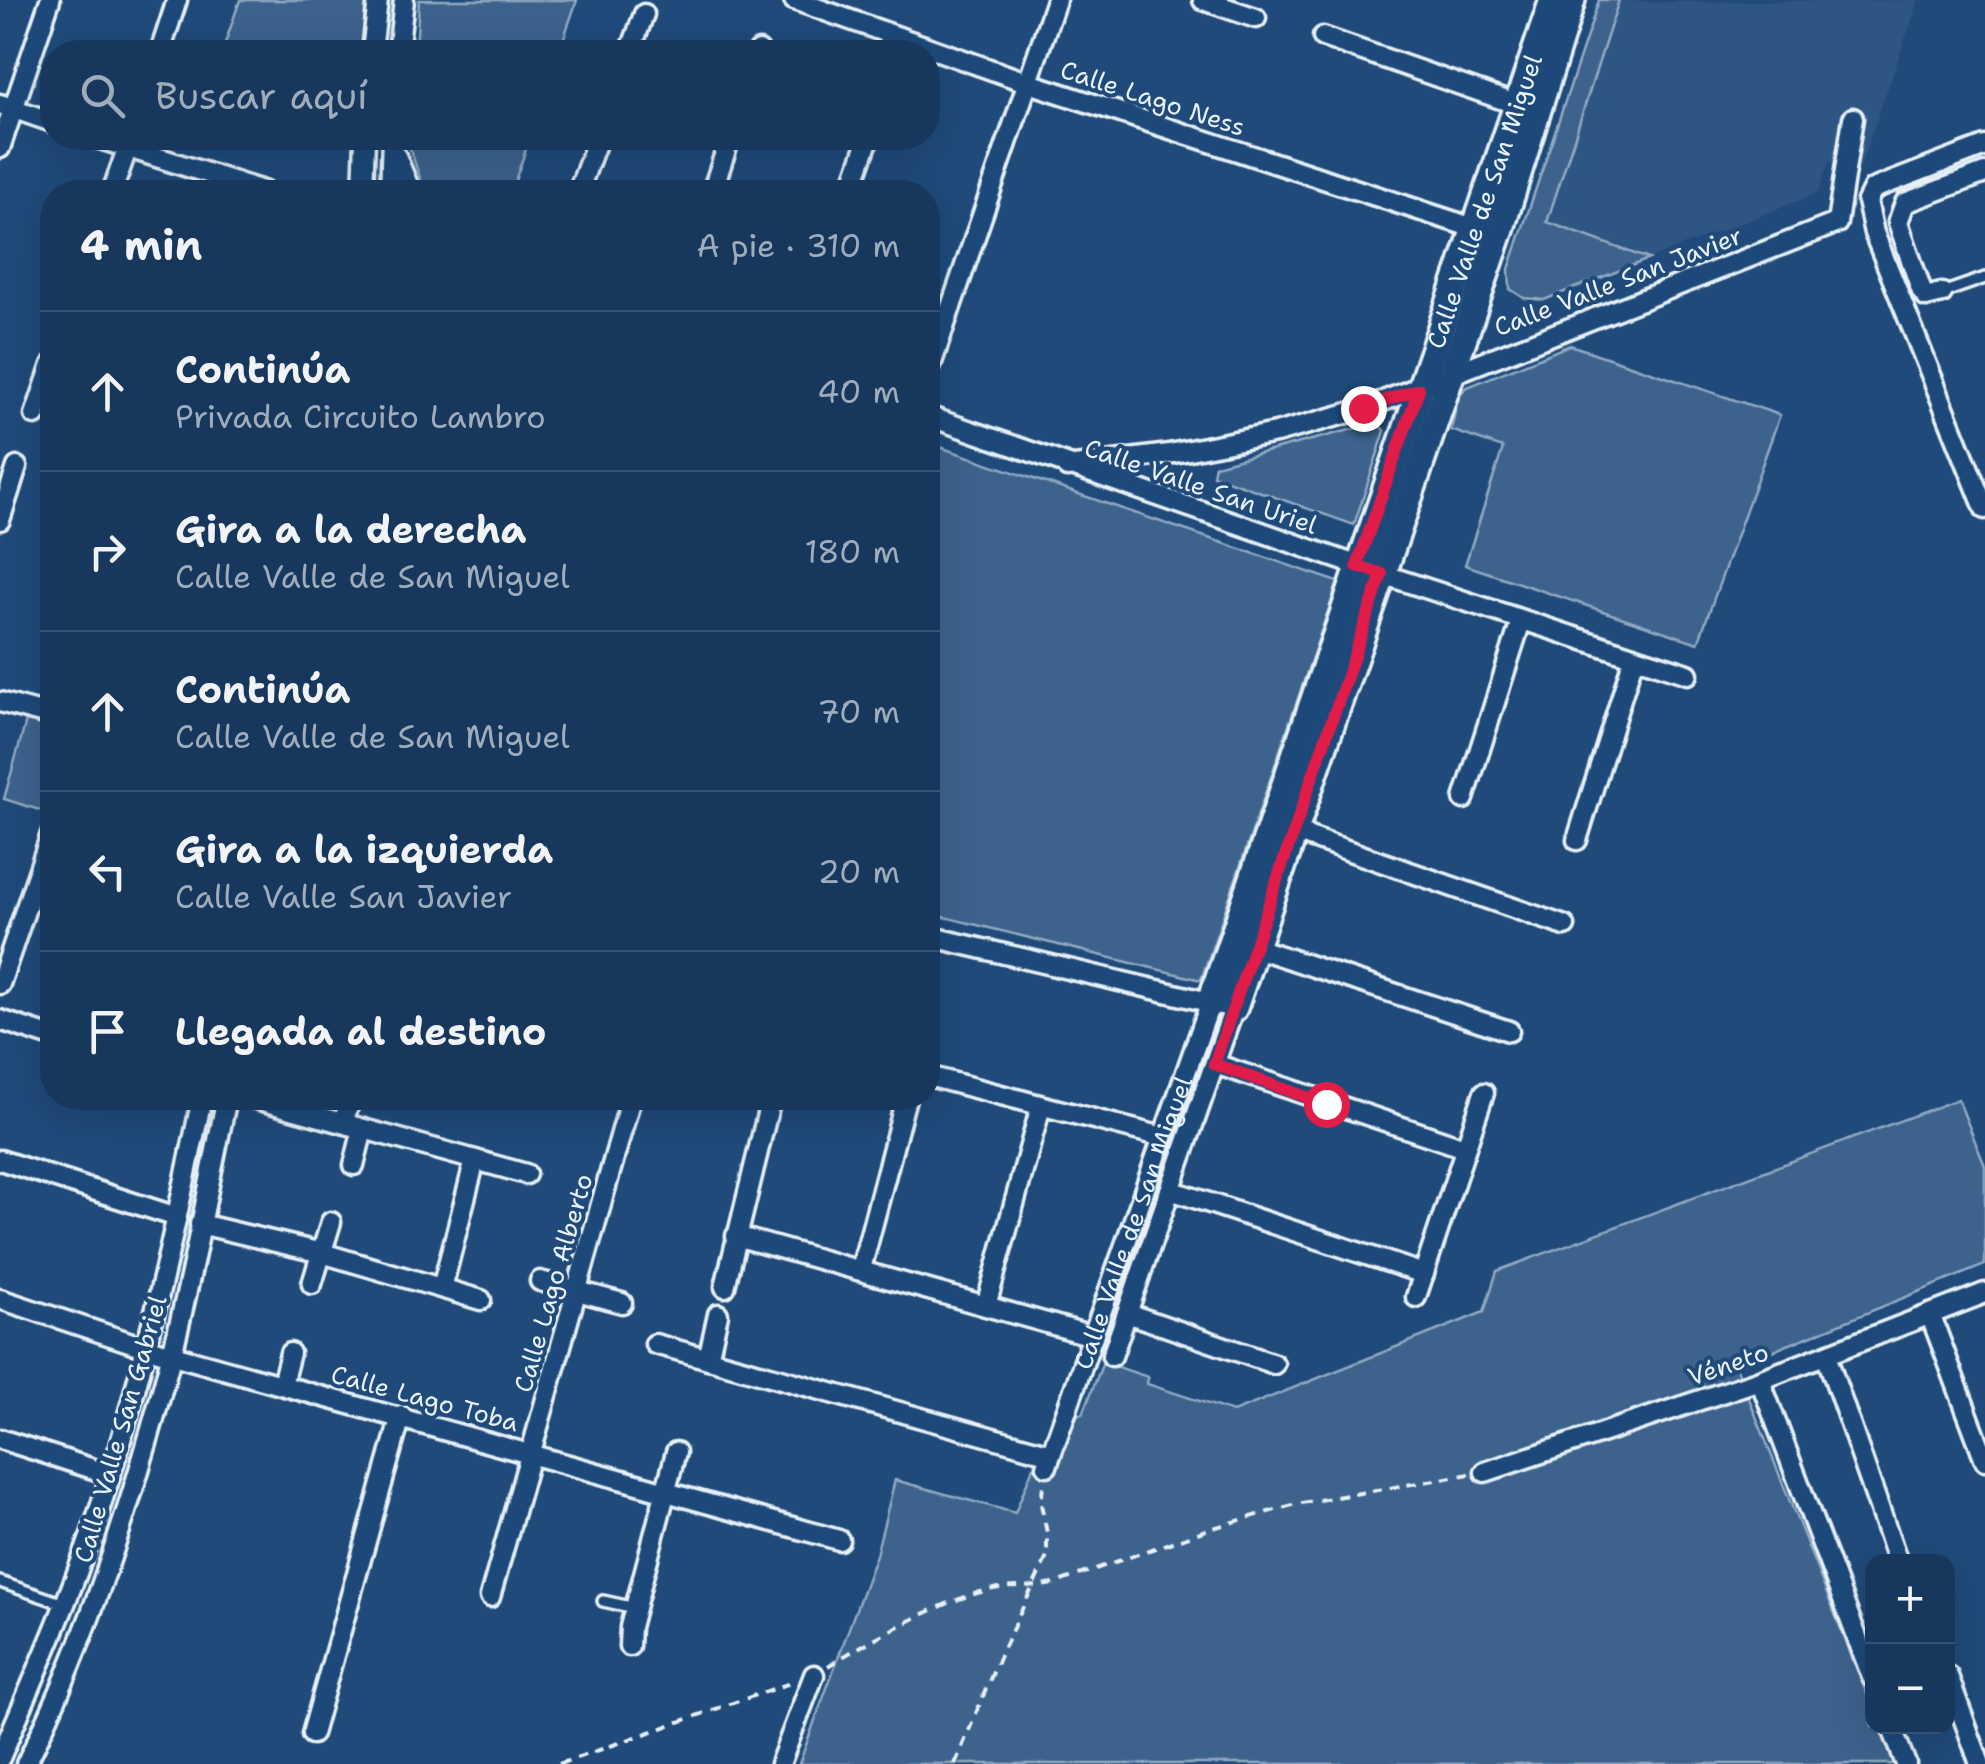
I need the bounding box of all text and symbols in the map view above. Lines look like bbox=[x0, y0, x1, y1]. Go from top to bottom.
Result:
search box bbox=[40, 40, 940, 150]
street label: Calle Valle de San Miguel bbox=[1418, 50, 1550, 353]
street label: Calle Lago Ness bbox=[1056, 52, 1250, 144]
icon: search bbox=[75, 68, 130, 123]
text: Buscar aquí bbox=[155, 70, 368, 121]
text: 4 min bbox=[80, 217, 202, 273]
street label: Calle Valle San Javier bbox=[1489, 218, 1747, 344]
text: A pie · 310 m bbox=[697, 224, 900, 267]
text: Continúa bbox=[175, 344, 350, 395]
icon: ahead bbox=[80, 364, 135, 419]
text: 40 m bbox=[817, 370, 900, 413]
route end bbox=[1341, 386, 1387, 432]
text: Privada Circuito Lambro bbox=[175, 395, 546, 438]
street label: Calle Valle San Uriel bbox=[1080, 430, 1322, 542]
text: Gira a la derecha bbox=[175, 504, 527, 555]
icon: right bbox=[80, 524, 135, 579]
text: 180 m bbox=[804, 530, 900, 573]
text: Calle Valle de San Miguel bbox=[175, 555, 570, 598]
text: Continúa bbox=[175, 664, 350, 715]
icon: ahead bbox=[80, 684, 135, 739]
text: 70 m bbox=[817, 690, 900, 733]
text: Calle Valle de San Miguel bbox=[175, 715, 570, 758]
text: Gira a la izquierda bbox=[175, 824, 553, 875]
icon: left bbox=[80, 844, 135, 899]
text: 20 m bbox=[818, 850, 900, 893]
text: Calle Valle San Javier bbox=[175, 875, 512, 918]
icon: arrive bbox=[80, 1004, 135, 1059]
text: Llegada al destino bbox=[175, 1006, 546, 1057]
street label: Calle Valle de San Miguel bbox=[1065, 1071, 1200, 1374]
route start bbox=[1304, 1082, 1350, 1128]
street label: Calle Lago Alberto bbox=[506, 1170, 600, 1396]
street label: Calle Valle San Gabriel bbox=[66, 1291, 175, 1567]
street label: Véneto bbox=[1683, 1334, 1773, 1394]
street label: Calle Lago Toba bbox=[327, 1357, 523, 1440]
map controls bbox=[1865, 1554, 1955, 1734]
button: + bbox=[1865, 1554, 1955, 1644]
button: − bbox=[1865, 1644, 1955, 1734]

